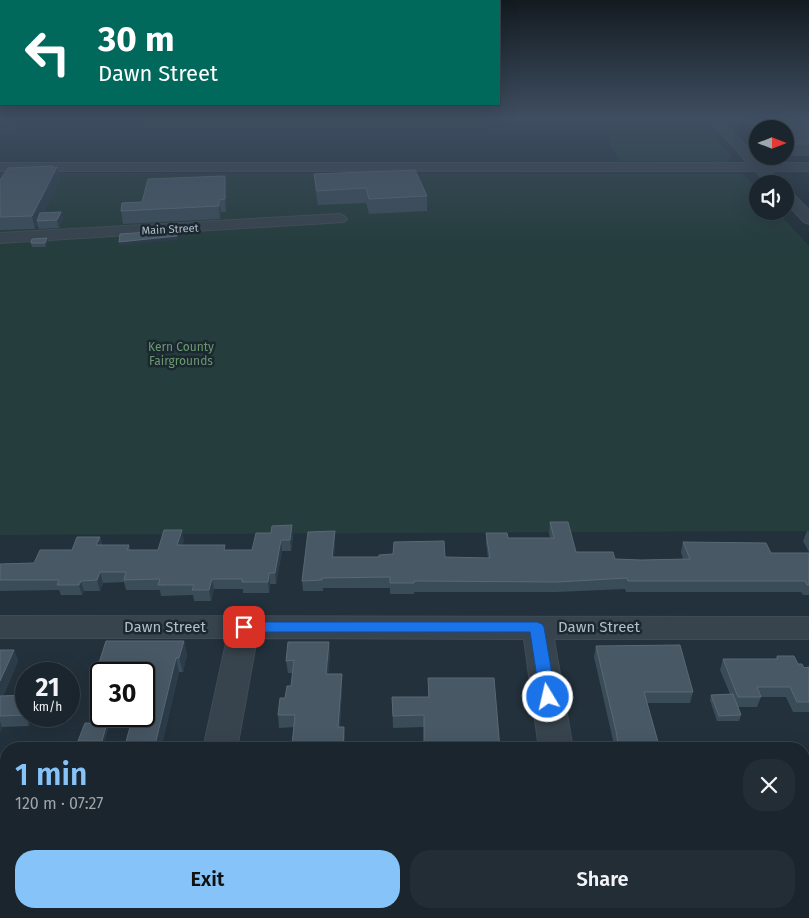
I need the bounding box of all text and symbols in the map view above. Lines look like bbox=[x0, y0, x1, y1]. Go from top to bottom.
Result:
text: 30 m bbox=[98, 18, 175, 60]
icon: left bbox=[15, 20, 80, 85]
text: Dawn Street bbox=[98, 60, 218, 87]
north arrow bbox=[749, 120, 794, 165]
map controls bbox=[749, 120, 794, 220]
button: sound bbox=[749, 175, 794, 220]
street label: Main Street bbox=[141, 222, 199, 237]
park label: Kern County Fairgrounds bbox=[148, 340, 214, 368]
pin bbox=[223, 606, 265, 648]
icon: arrive bbox=[230, 613, 258, 641]
street label: Dawn Street bbox=[124, 618, 206, 636]
street label: Dawn Street bbox=[558, 618, 640, 636]
speed limit sign: 30 bbox=[90, 662, 155, 727]
position arrow bbox=[521, 670, 573, 722]
text: 21 bbox=[36, 673, 59, 703]
text: km/h bbox=[33, 700, 62, 714]
text: 1 min bbox=[15, 757, 87, 793]
button: close bbox=[743, 759, 795, 811]
text: 120 m · 07:27 bbox=[15, 794, 103, 813]
button: Exit bbox=[15, 850, 400, 908]
button: Share bbox=[410, 850, 795, 908]

